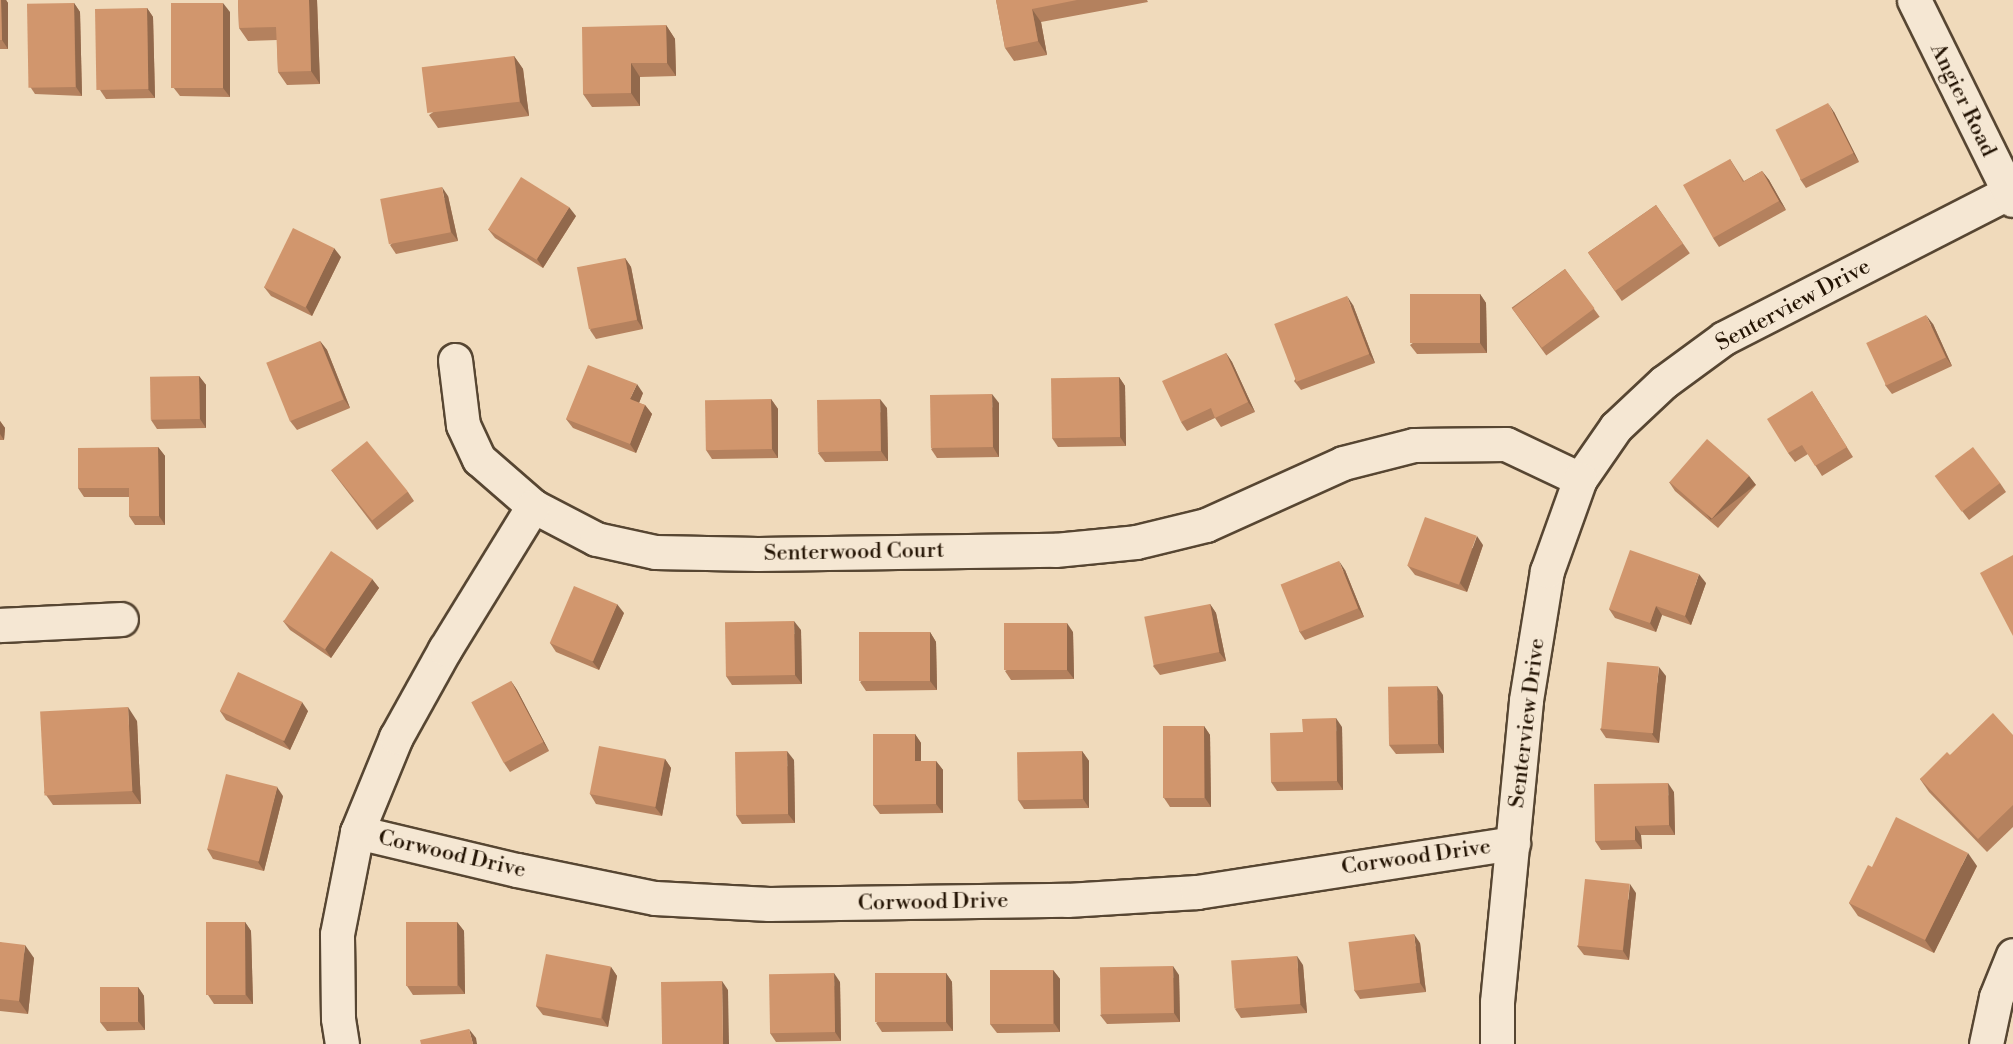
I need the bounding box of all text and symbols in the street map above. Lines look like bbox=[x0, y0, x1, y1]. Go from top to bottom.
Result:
street label: Angier Road bbox=[1924, 39, 2002, 161]
street label: Senterview Drive bbox=[1711, 253, 1875, 357]
street label: Senterwood Court bbox=[764, 537, 944, 567]
street label: Senterview Drive bbox=[1503, 637, 1551, 809]
street label: Corwood Drive bbox=[376, 824, 528, 884]
street label: Corwood Drive bbox=[1340, 833, 1492, 881]
street label: Corwood Drive bbox=[858, 887, 1008, 917]

